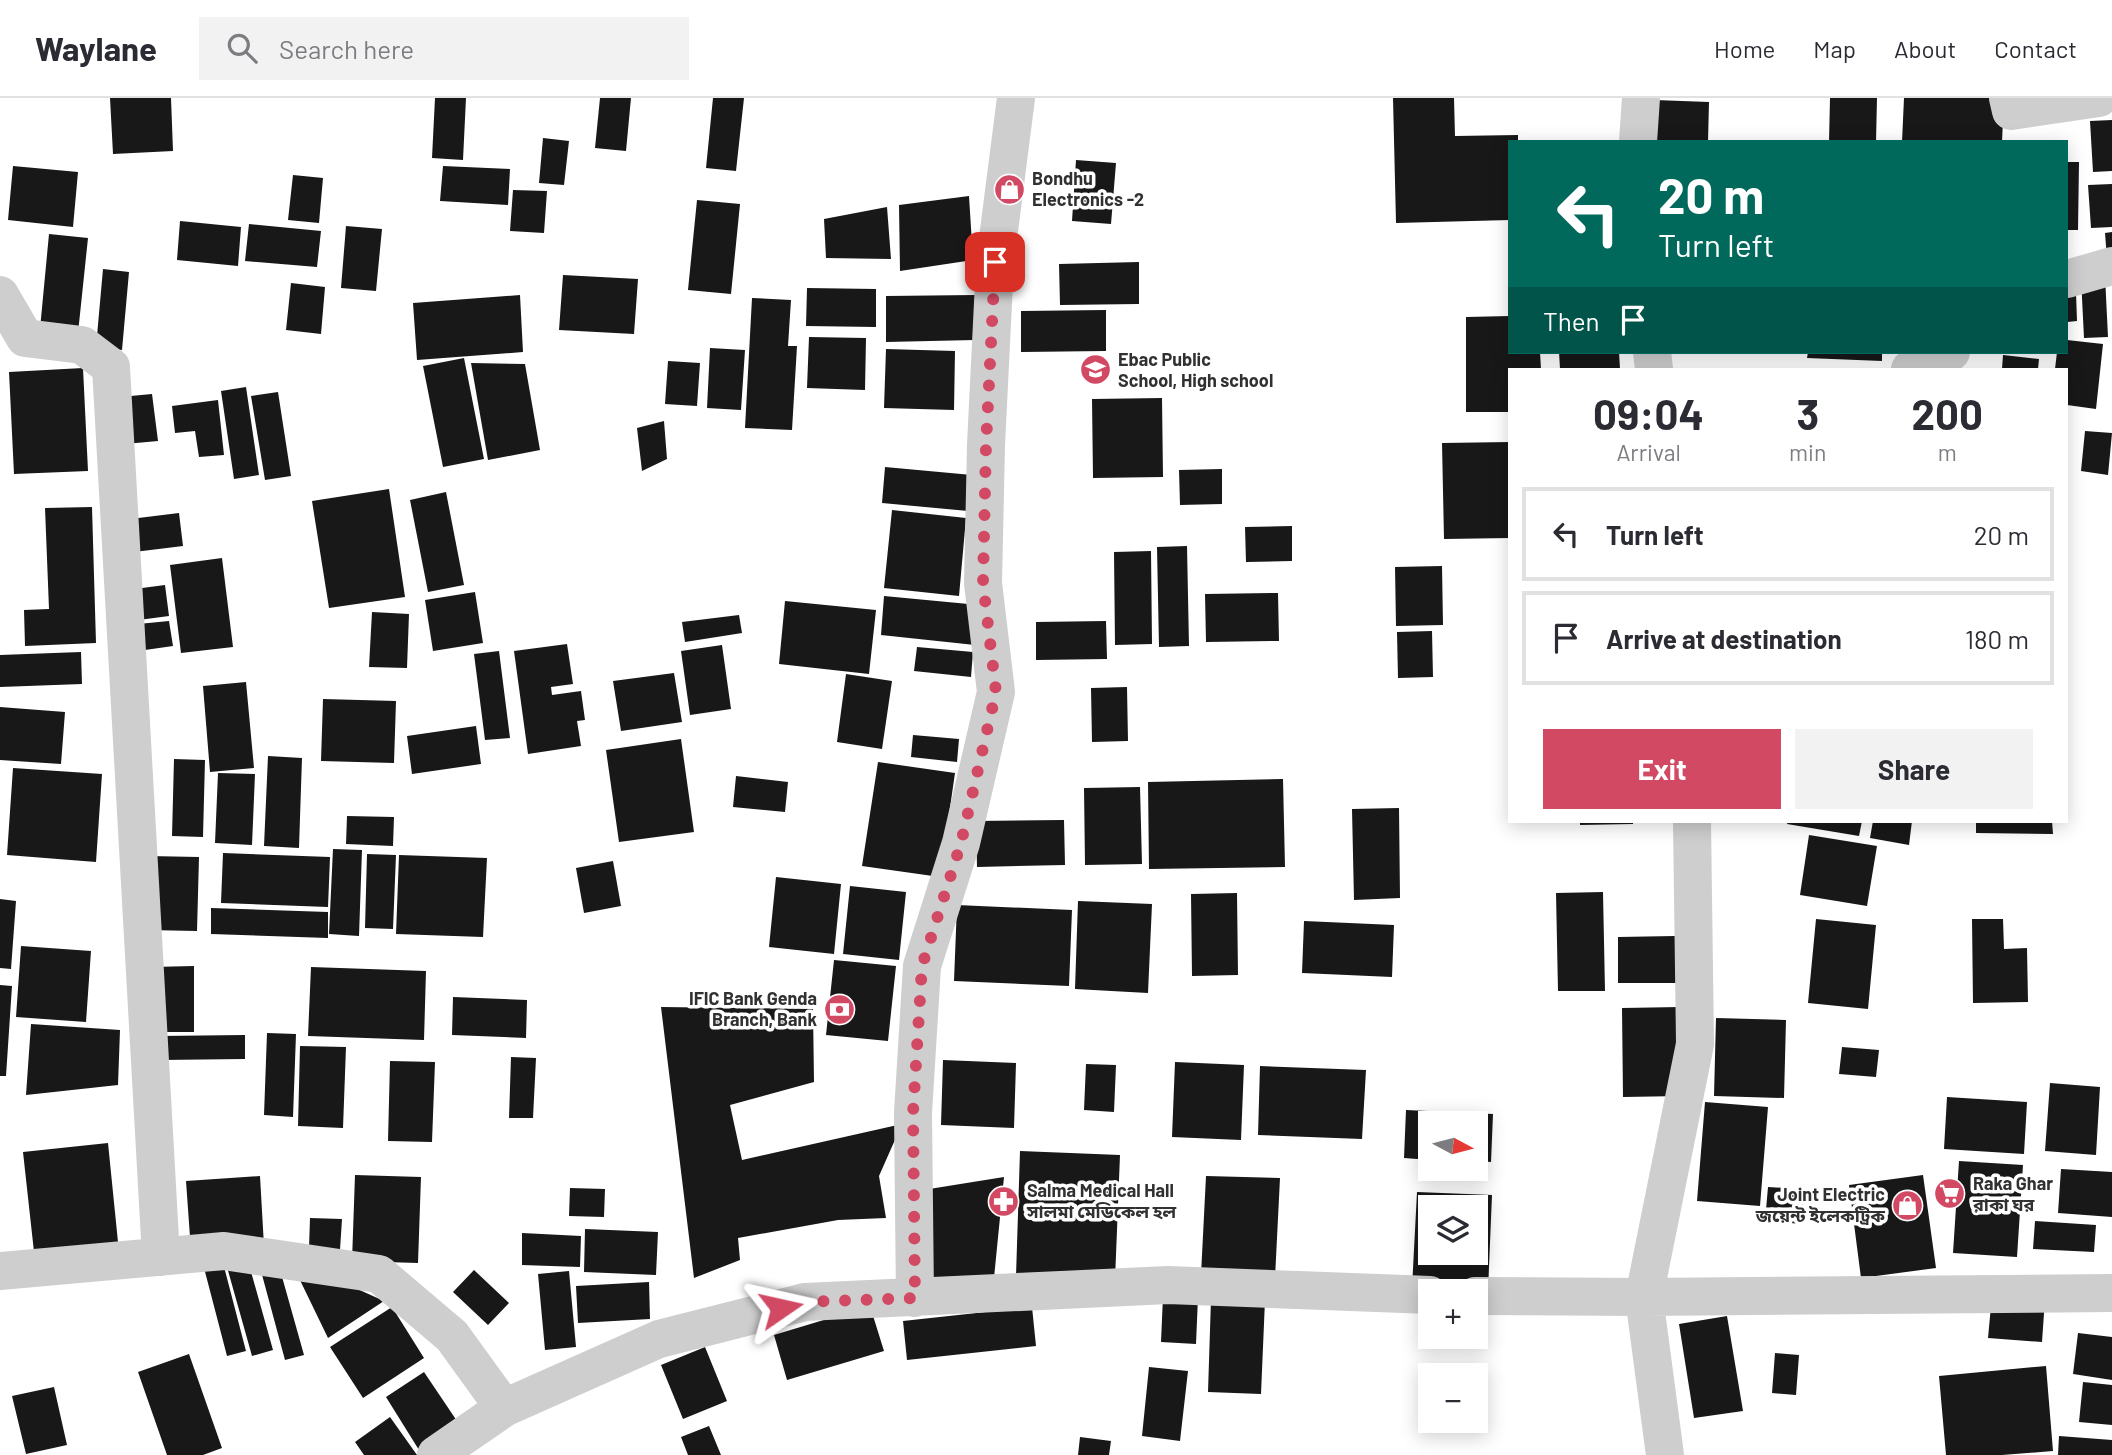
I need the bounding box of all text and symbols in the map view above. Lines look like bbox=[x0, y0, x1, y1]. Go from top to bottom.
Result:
search box bbox=[199, 17, 689, 80]
text: Waylane bbox=[35, 28, 157, 68]
icon: search bbox=[223, 29, 261, 67]
text: Search here bbox=[279, 33, 414, 64]
text: Home bbox=[1714, 34, 1775, 63]
text: Map bbox=[1813, 34, 1856, 63]
text: About bbox=[1894, 34, 1956, 63]
text: Contact bbox=[1994, 34, 2077, 63]
text: 20 m bbox=[1658, 165, 1764, 224]
place label: Bondhu Electronics -2 bbox=[1032, 167, 1144, 210]
icon: left bbox=[1543, 168, 1634, 259]
shop icon: Bondhu Electronics -2 bbox=[992, 172, 1026, 206]
text: Turn left bbox=[1658, 225, 1775, 263]
pin bbox=[965, 232, 1025, 292]
icon: arrive bbox=[976, 243, 1014, 281]
icon: arrive bbox=[1614, 301, 1652, 339]
text: Then bbox=[1543, 305, 1600, 336]
place label: Ebac Public School, High school bbox=[1118, 348, 1273, 391]
school or university icon: Ebac Public School, High school bbox=[1078, 353, 1112, 387]
text: 09:04 bbox=[1593, 388, 1704, 438]
text: 3 bbox=[1796, 388, 1819, 438]
text: 200 bbox=[1911, 388, 1983, 438]
text: Arrival bbox=[1616, 438, 1681, 466]
text: min bbox=[1789, 438, 1826, 466]
text: m bbox=[1938, 438, 1957, 466]
icon: left bbox=[1547, 515, 1585, 553]
text: Turn left bbox=[1606, 519, 1704, 550]
text: 20 m bbox=[1974, 519, 2029, 550]
icon: arrive bbox=[1547, 619, 1585, 657]
text: Arrive at destination bbox=[1606, 623, 1842, 654]
text: 180 m bbox=[1965, 623, 2029, 654]
button: Exit bbox=[1543, 729, 1781, 809]
button: Share bbox=[1795, 729, 2033, 809]
place label: IFIC Bank Genda Branch, Bank bbox=[689, 987, 817, 1030]
bank icon: IFIC Bank Genda Branch, Bank bbox=[823, 992, 857, 1026]
north arrow bbox=[1418, 1111, 1488, 1181]
map controls bbox=[1418, 1111, 1488, 1433]
place label: Raka Ghar রাকা ঘর bbox=[1972, 1172, 2053, 1215]
supermarket icon: Raka Ghar রাকা ঘর bbox=[1933, 1177, 1967, 1211]
place label: Salma Medical Hall সালমা মেডিকেল হল bbox=[1026, 1179, 1177, 1222]
place label: Joint Electric জয়েন্ট ইলেকট্রিক bbox=[1755, 1183, 1885, 1226]
pharmacy icon: Salma Medical Hall সালমা মেডিকেল হল bbox=[987, 1184, 1021, 1218]
shop icon: Joint Electric জয়েন্ট ইলেকট্রিক bbox=[1891, 1188, 1925, 1222]
button: layers bbox=[1418, 1195, 1488, 1265]
position arrow bbox=[744, 1271, 818, 1345]
button: + bbox=[1418, 1279, 1488, 1349]
button: − bbox=[1418, 1363, 1488, 1433]

